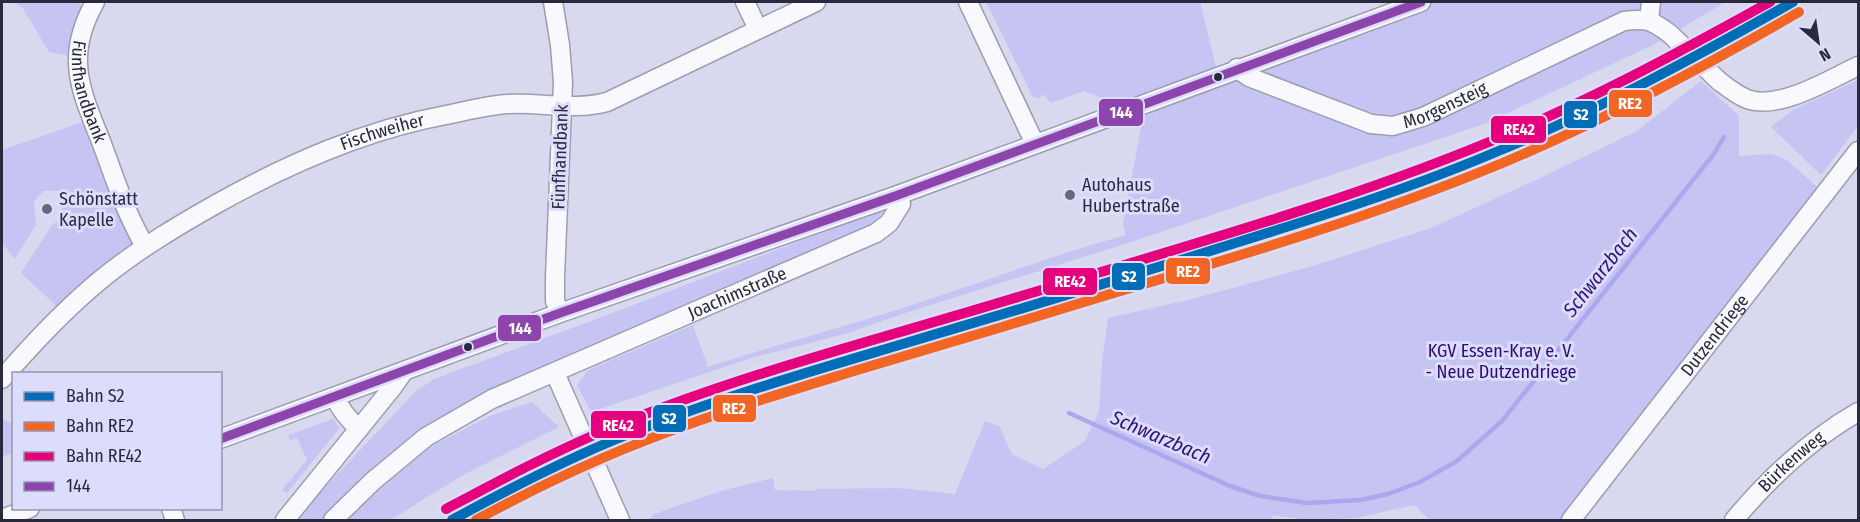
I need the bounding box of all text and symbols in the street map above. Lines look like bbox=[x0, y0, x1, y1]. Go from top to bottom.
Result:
north arrow bbox=[1788, 12, 1848, 72]
street label: Fünfhandbank bbox=[67, 39, 112, 147]
text: N bbox=[1816, 44, 1834, 65]
unlabelled marker bbox=[1212, 71, 1224, 83]
street label: Morgensteig bbox=[1400, 77, 1491, 133]
line badge: RE2 bbox=[1608, 89, 1653, 118]
text: RE2 bbox=[1618, 94, 1643, 113]
line badge: 144 bbox=[1098, 98, 1144, 127]
line badge: S2 bbox=[1563, 100, 1598, 129]
street label: Fünfhandbank bbox=[547, 103, 573, 210]
text: 144 bbox=[1109, 103, 1133, 122]
text: S2 bbox=[1573, 105, 1589, 124]
street label: Fischweiher bbox=[337, 109, 427, 155]
line badge: RE42 bbox=[1490, 115, 1547, 144]
text: RE42 bbox=[1503, 120, 1535, 139]
place label: Autohaus Hubertstraße bbox=[1082, 174, 1180, 217]
place label: Schönstatt Kapelle bbox=[59, 188, 138, 231]
marker: Autohaus Hubertstraße bbox=[1063, 188, 1077, 202]
marker: Schönstatt Kapelle bbox=[40, 202, 54, 216]
water label: Schwarzbach bbox=[1557, 223, 1642, 322]
line badge: RE2 bbox=[1165, 257, 1211, 285]
street label: Joachimstraße bbox=[684, 262, 790, 324]
line badge: S2 bbox=[1111, 262, 1146, 291]
text: RE2 bbox=[1176, 262, 1201, 281]
line badge: RE42 bbox=[1042, 267, 1098, 296]
text: S2 bbox=[1121, 267, 1137, 286]
text: RE42 bbox=[1054, 272, 1086, 291]
street label: Dutzendriege bbox=[1676, 290, 1753, 381]
line badge: 144 bbox=[497, 314, 542, 342]
text: 144 bbox=[508, 319, 532, 338]
park label: KGV Essen-Kray e. V. - Neue Dutzendriege bbox=[1426, 340, 1576, 383]
unlabelled marker bbox=[462, 341, 474, 353]
legend bbox=[12, 372, 222, 510]
text: Bahn S2 bbox=[66, 385, 125, 407]
line badge: RE2 bbox=[712, 394, 757, 423]
text: RE2 bbox=[722, 399, 747, 418]
line badge: S2 bbox=[652, 404, 687, 433]
water label: Schwarzbach bbox=[1106, 405, 1215, 469]
text: S2 bbox=[661, 409, 677, 428]
line badge: RE42 bbox=[590, 410, 647, 439]
text: Bahn RE2 bbox=[66, 415, 134, 437]
text: RE42 bbox=[602, 416, 634, 435]
street label: Bürkenweg bbox=[1754, 426, 1829, 497]
text: Bahn RE42 bbox=[66, 445, 142, 467]
text: 144 bbox=[66, 475, 91, 497]

